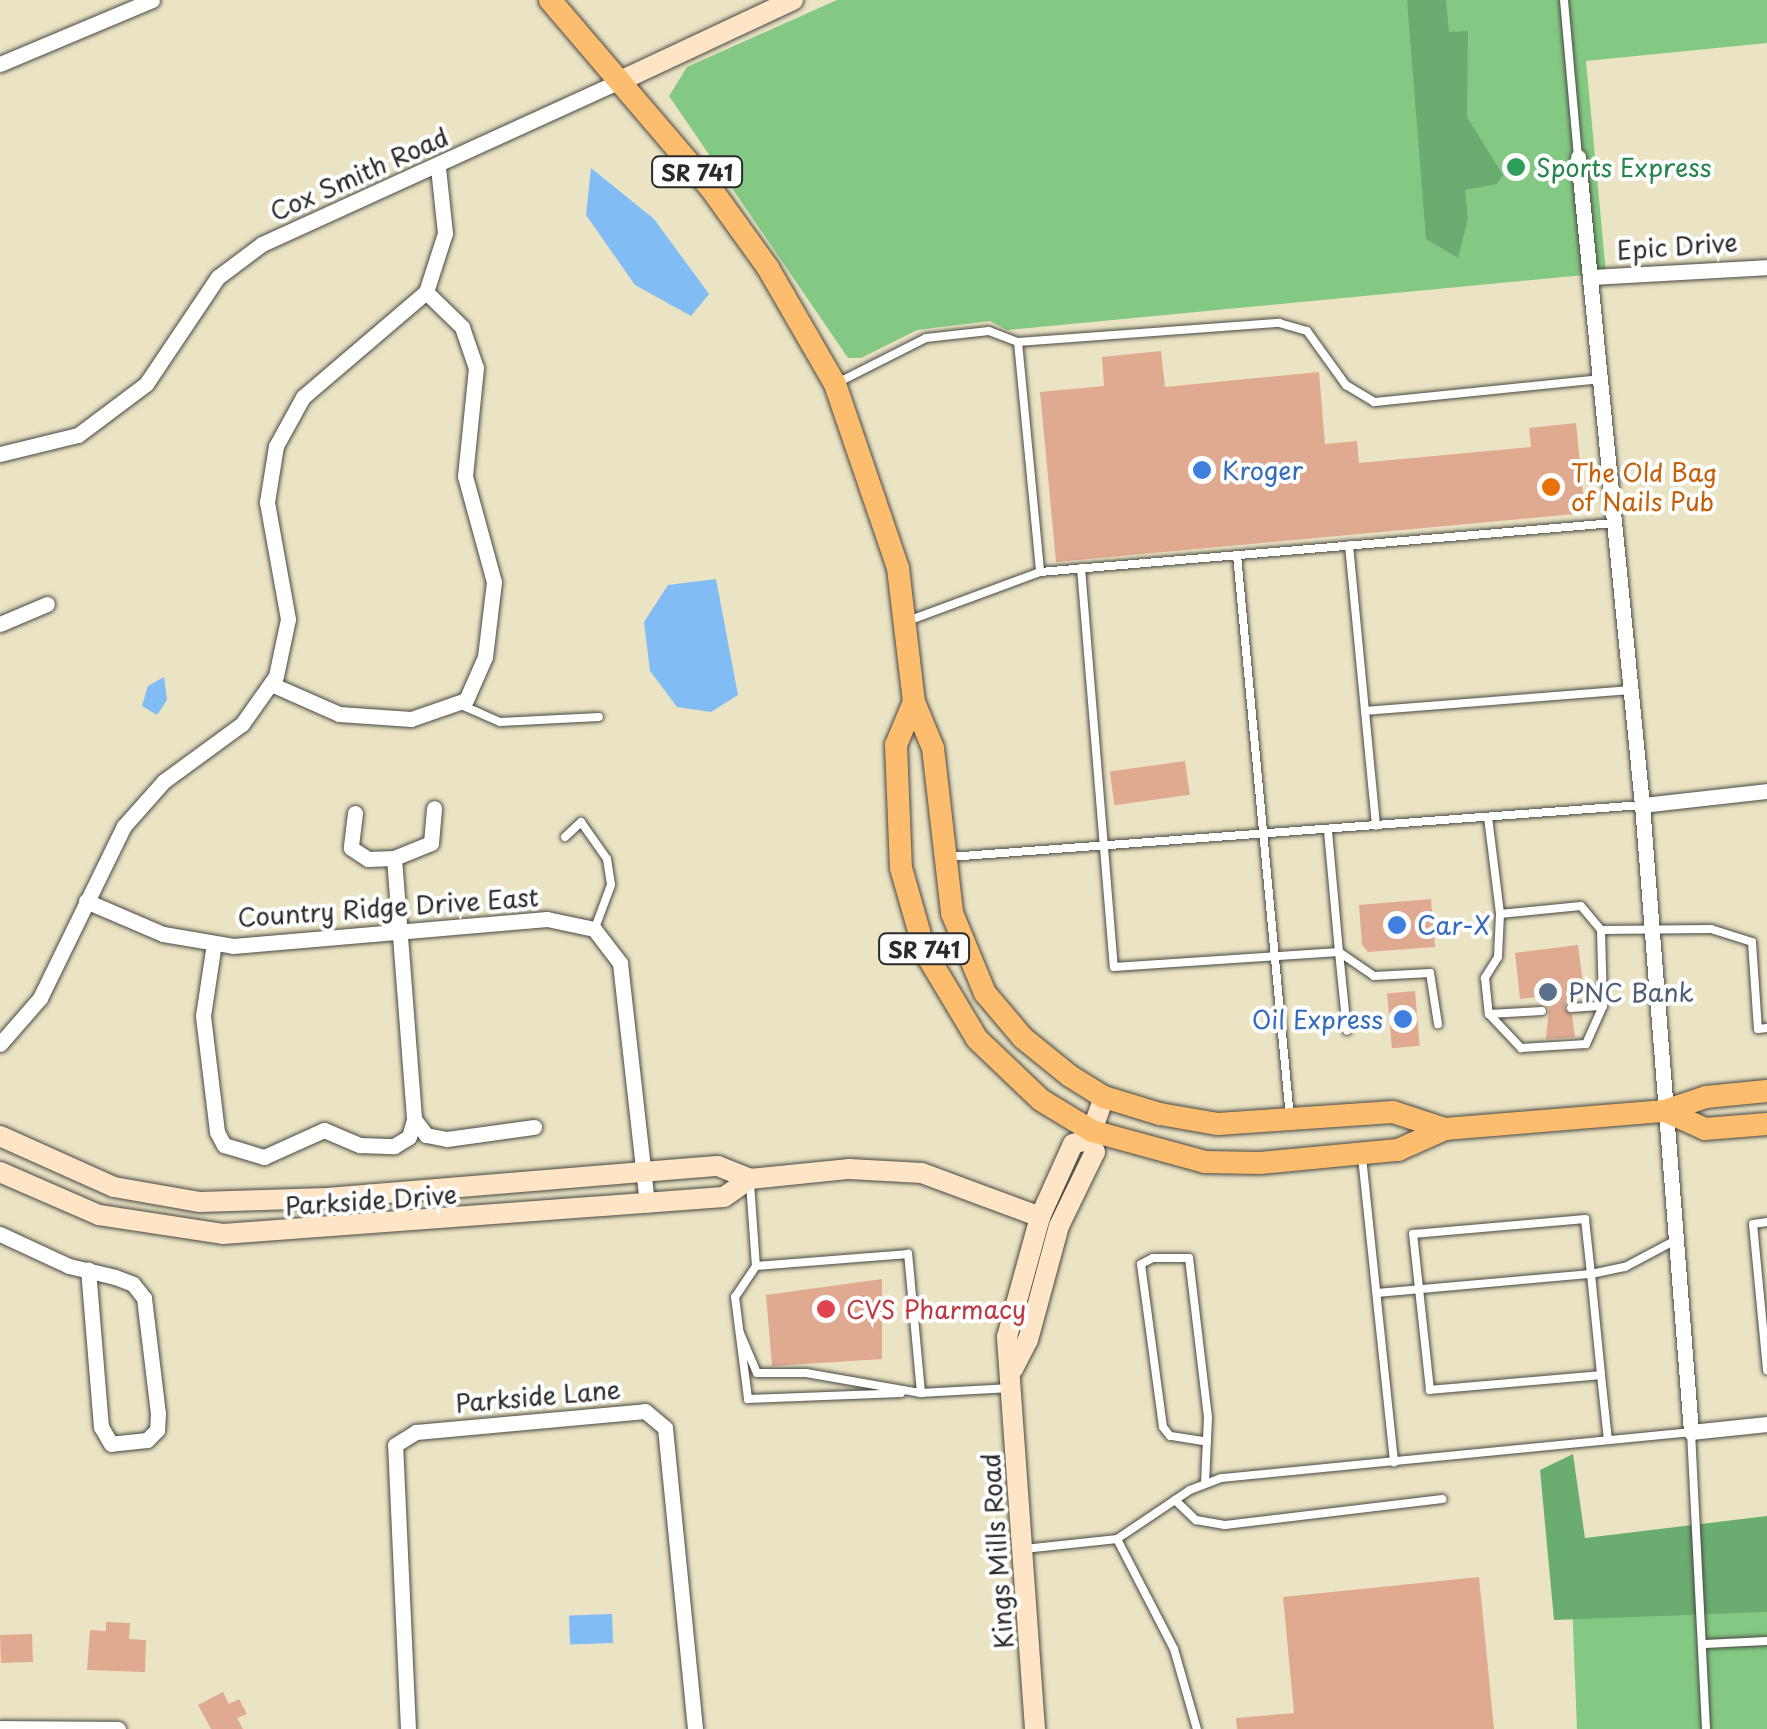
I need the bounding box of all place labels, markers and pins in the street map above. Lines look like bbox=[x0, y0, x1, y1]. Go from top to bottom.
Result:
place label: Sports Express bbox=[1536, 152, 1713, 182]
marker: Sports Express bbox=[1505, 156, 1527, 178]
place label: Kroger bbox=[1222, 455, 1303, 485]
place label: The Old Bag of Nails Pub bbox=[1571, 458, 1720, 517]
marker: Kroger bbox=[1191, 459, 1213, 481]
marker: The Old Bag of Nails Pub bbox=[1540, 476, 1562, 498]
place label: Car-X bbox=[1417, 910, 1490, 940]
marker: Car-X bbox=[1386, 914, 1408, 936]
place label: PNC Bank bbox=[1568, 977, 1693, 1007]
marker: PNC Bank bbox=[1537, 981, 1559, 1003]
place label: Oil Express bbox=[1249, 1004, 1383, 1034]
marker: Oil Express bbox=[1392, 1008, 1414, 1030]
place label: CVS Pharmacy bbox=[846, 1294, 1030, 1324]
marker: CVS Pharmacy bbox=[815, 1298, 837, 1320]

